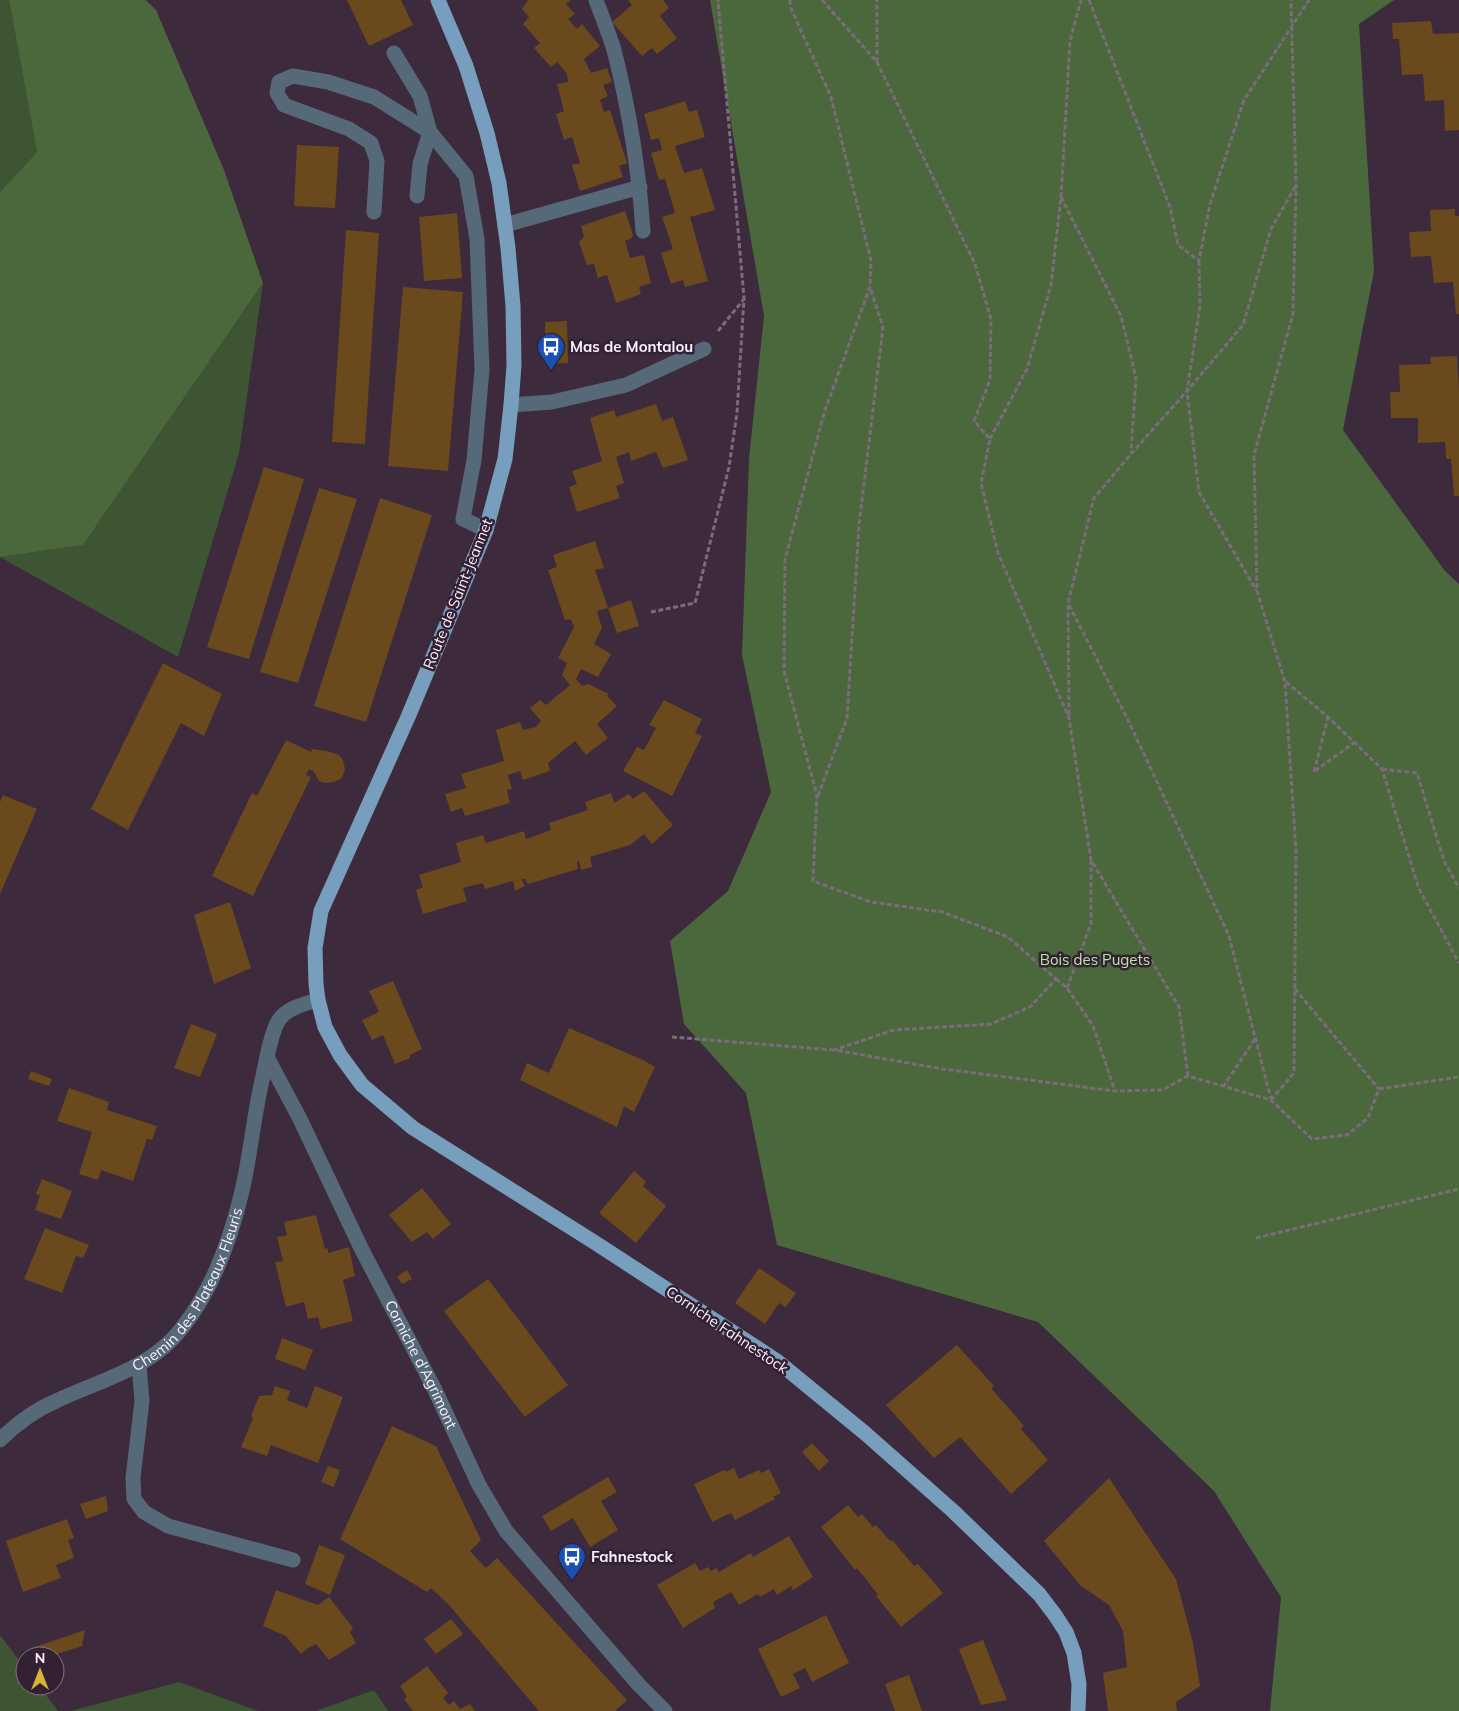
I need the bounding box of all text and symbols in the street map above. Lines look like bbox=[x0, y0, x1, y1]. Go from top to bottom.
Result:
bus stop icon: Mas de Montalou bbox=[536, 332, 566, 371]
place label: Mas de Montalou bbox=[570, 337, 693, 356]
street label: Route de Saint-Jeannet bbox=[419, 516, 496, 672]
park label: Bois des Pugets bbox=[1040, 950, 1150, 969]
street label: Chemin des Plateaux Fleuris bbox=[129, 1205, 246, 1375]
street label: Corniche Fahnestock bbox=[662, 1282, 792, 1378]
street label: Corniche d'Agrimont bbox=[381, 1297, 462, 1432]
bus stop icon: Fahnestock bbox=[557, 1542, 587, 1581]
place label: Fahnestock bbox=[591, 1547, 673, 1566]
north arrow bbox=[15, 1646, 65, 1696]
text: N bbox=[35, 1649, 45, 1667]

